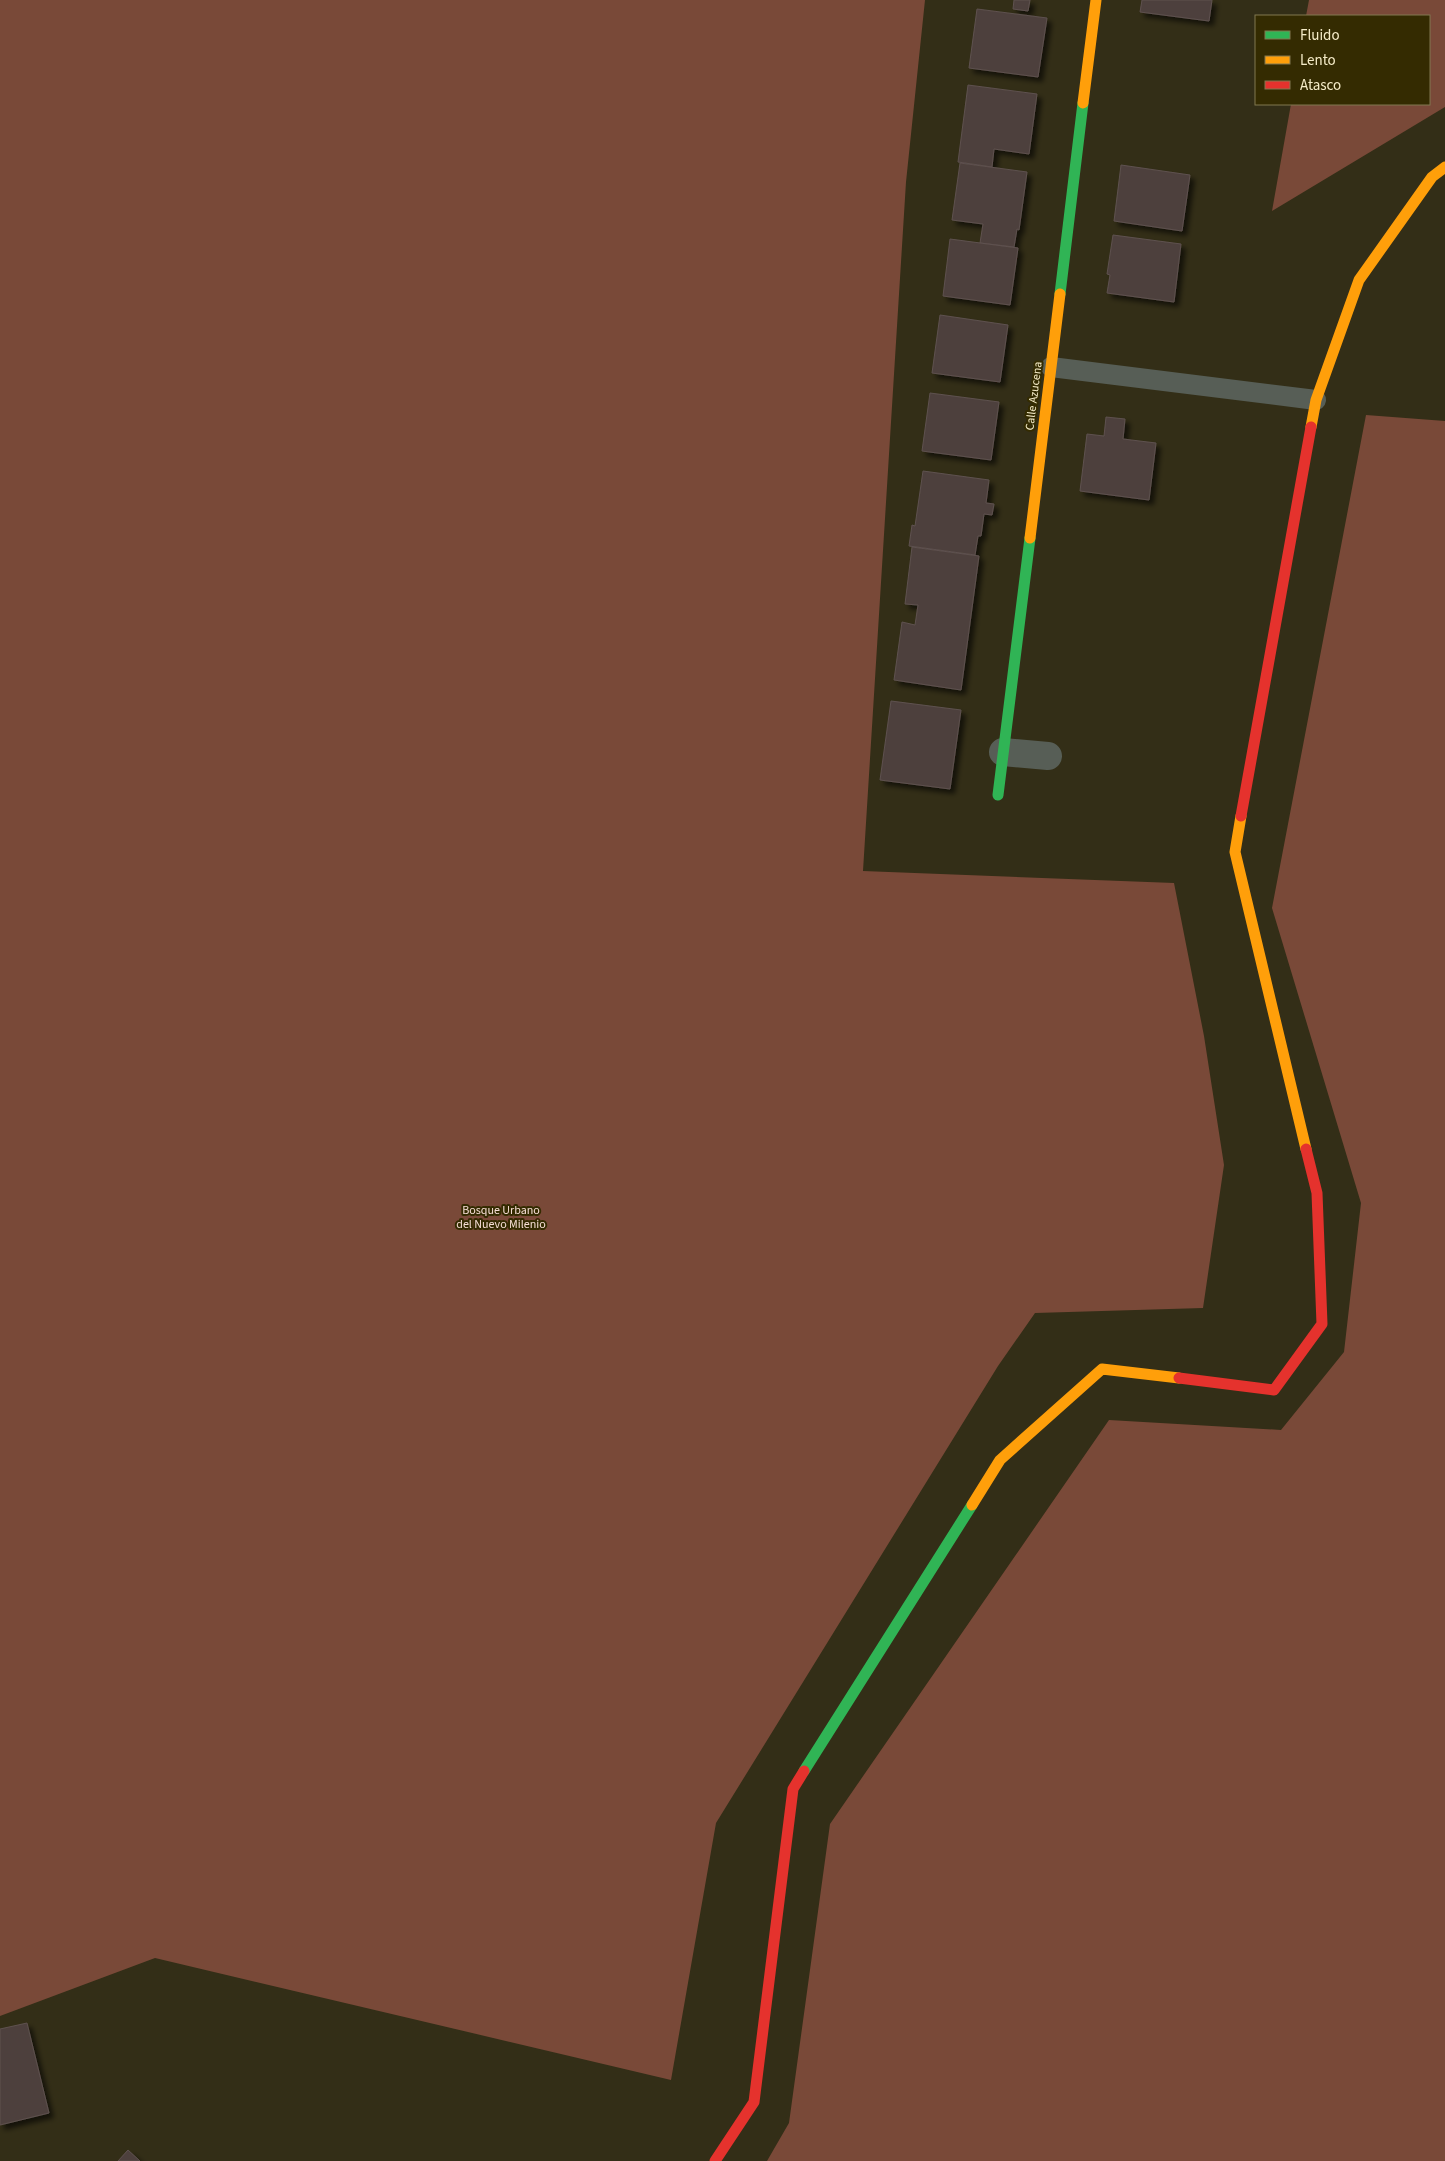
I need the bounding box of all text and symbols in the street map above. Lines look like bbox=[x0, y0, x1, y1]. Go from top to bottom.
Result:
legend bbox=[1255, 15, 1430, 105]
text: Fluido bbox=[1300, 25, 1340, 46]
text: Lento bbox=[1300, 50, 1336, 71]
text: Atasco bbox=[1300, 75, 1341, 96]
street label: Calle Azucena bbox=[1021, 361, 1047, 431]
park label: Bosque Urbano del Nuevo Milenio bbox=[456, 1202, 546, 1233]

